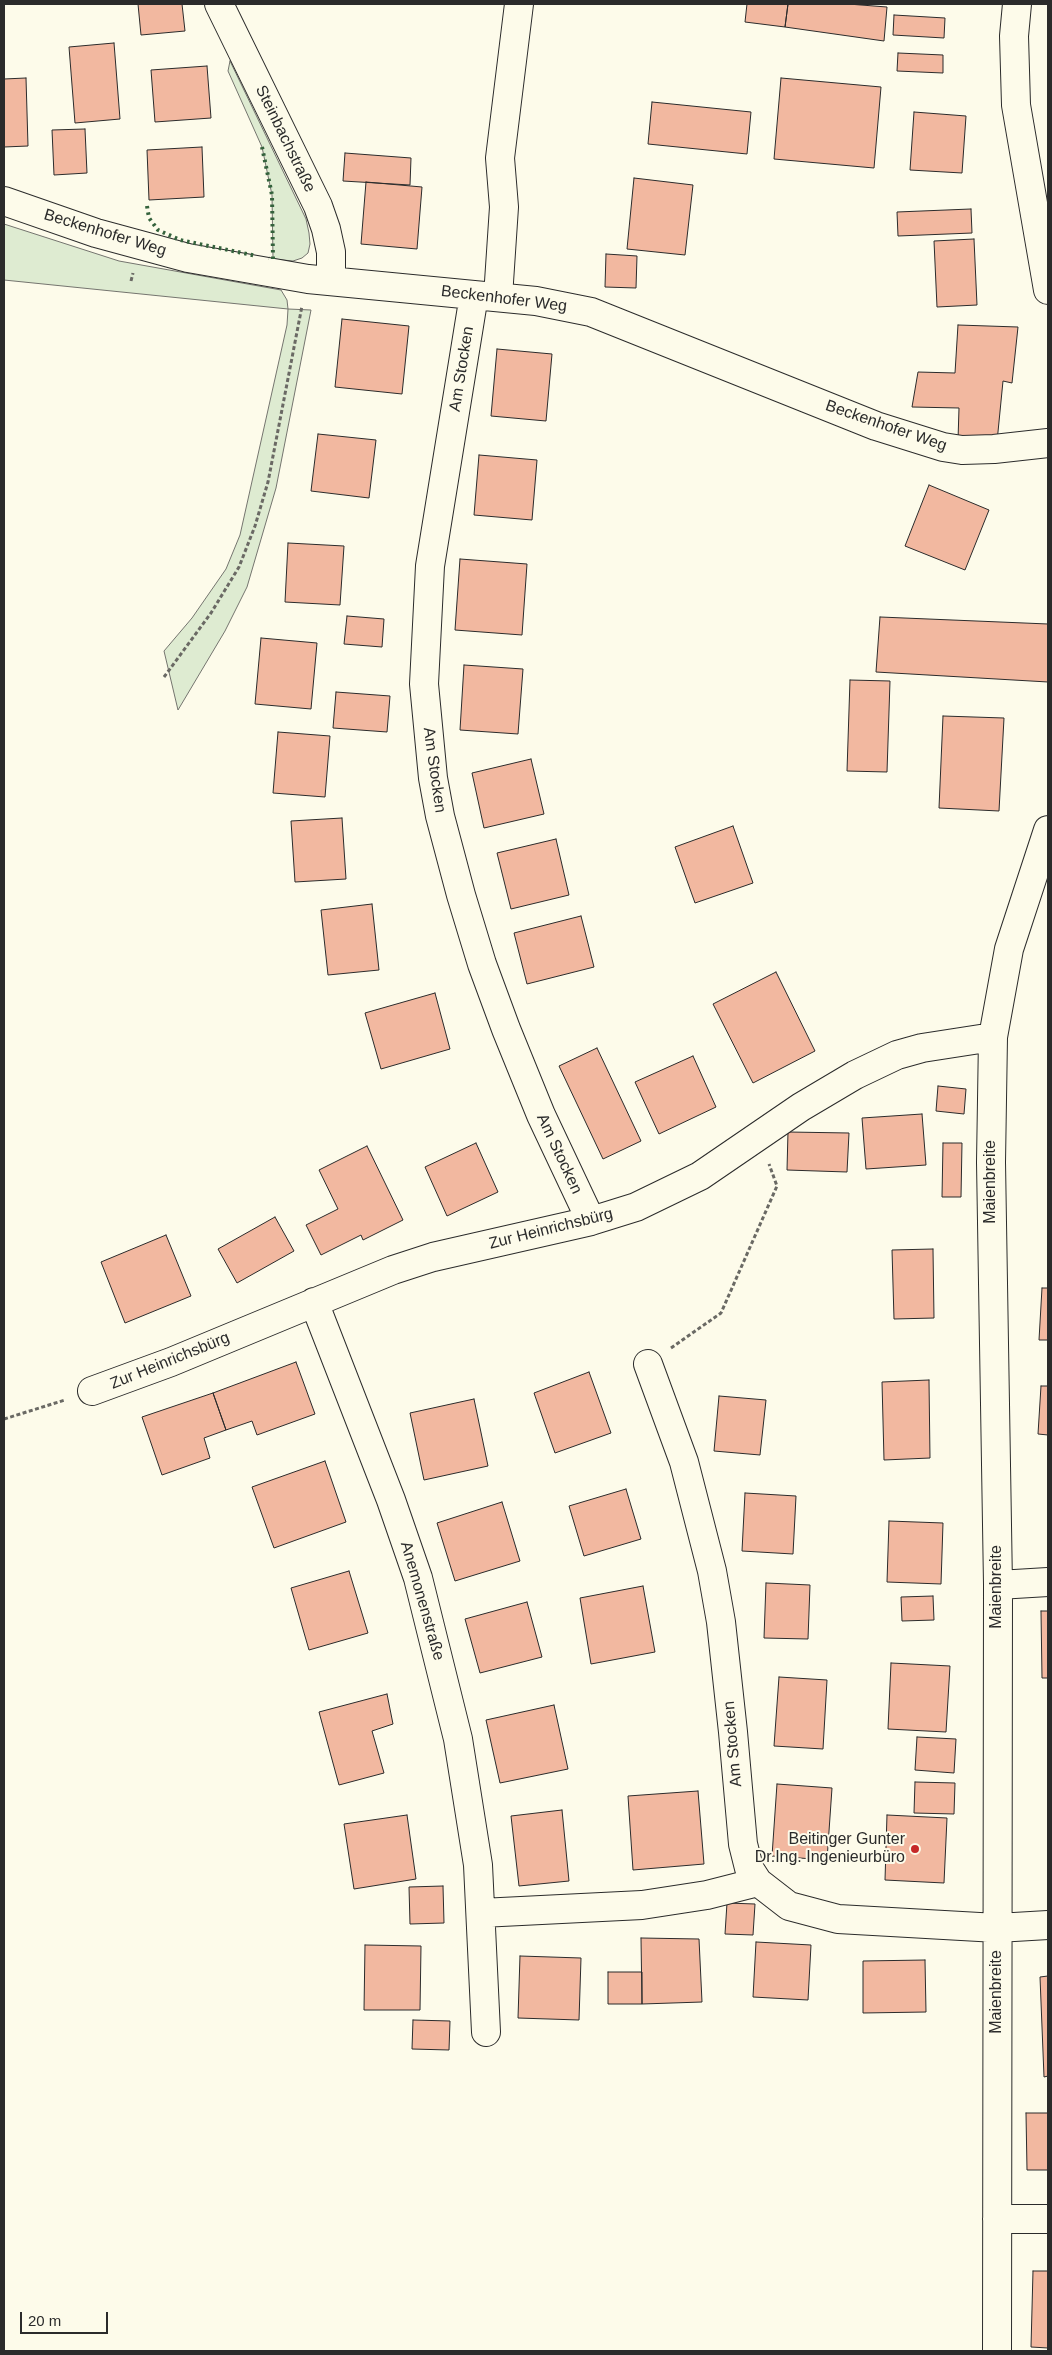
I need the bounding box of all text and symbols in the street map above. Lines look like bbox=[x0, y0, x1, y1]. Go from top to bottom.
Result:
street label: Steinbachstraße bbox=[251, 82, 319, 196]
street label: Beckenhofer Weg bbox=[42, 205, 168, 261]
street label: Beckenhofer Weg bbox=[440, 282, 568, 316]
street label: Am Stocken bbox=[446, 325, 478, 413]
street label: Beckenhofer Weg bbox=[823, 396, 949, 456]
street label: Am Stocken bbox=[418, 726, 450, 814]
street label: Am Stocken bbox=[532, 1111, 586, 1197]
street label: Maienbreite bbox=[981, 1140, 1001, 1224]
street label: Zur Heinrichsbürg bbox=[487, 1204, 615, 1254]
street label: Zur Heinrichsbürg bbox=[107, 1328, 233, 1394]
street label: Anemonenstraße bbox=[396, 1539, 448, 1663]
street label: Maienbreite bbox=[987, 1545, 1007, 1629]
street label: Am Stocken bbox=[720, 1700, 746, 1788]
place label: Beitinger Gunter Dr.Ing. Ingenieurbüro bbox=[755, 1830, 905, 1868]
marker: Beitinger Gunter Dr.Ing. Ingenieurbüro bbox=[909, 1843, 921, 1855]
street label: Maienbreite bbox=[987, 1950, 1007, 2034]
scale bar bbox=[22, 2302, 110, 2334]
text: 20 m bbox=[28, 2312, 61, 2329]

